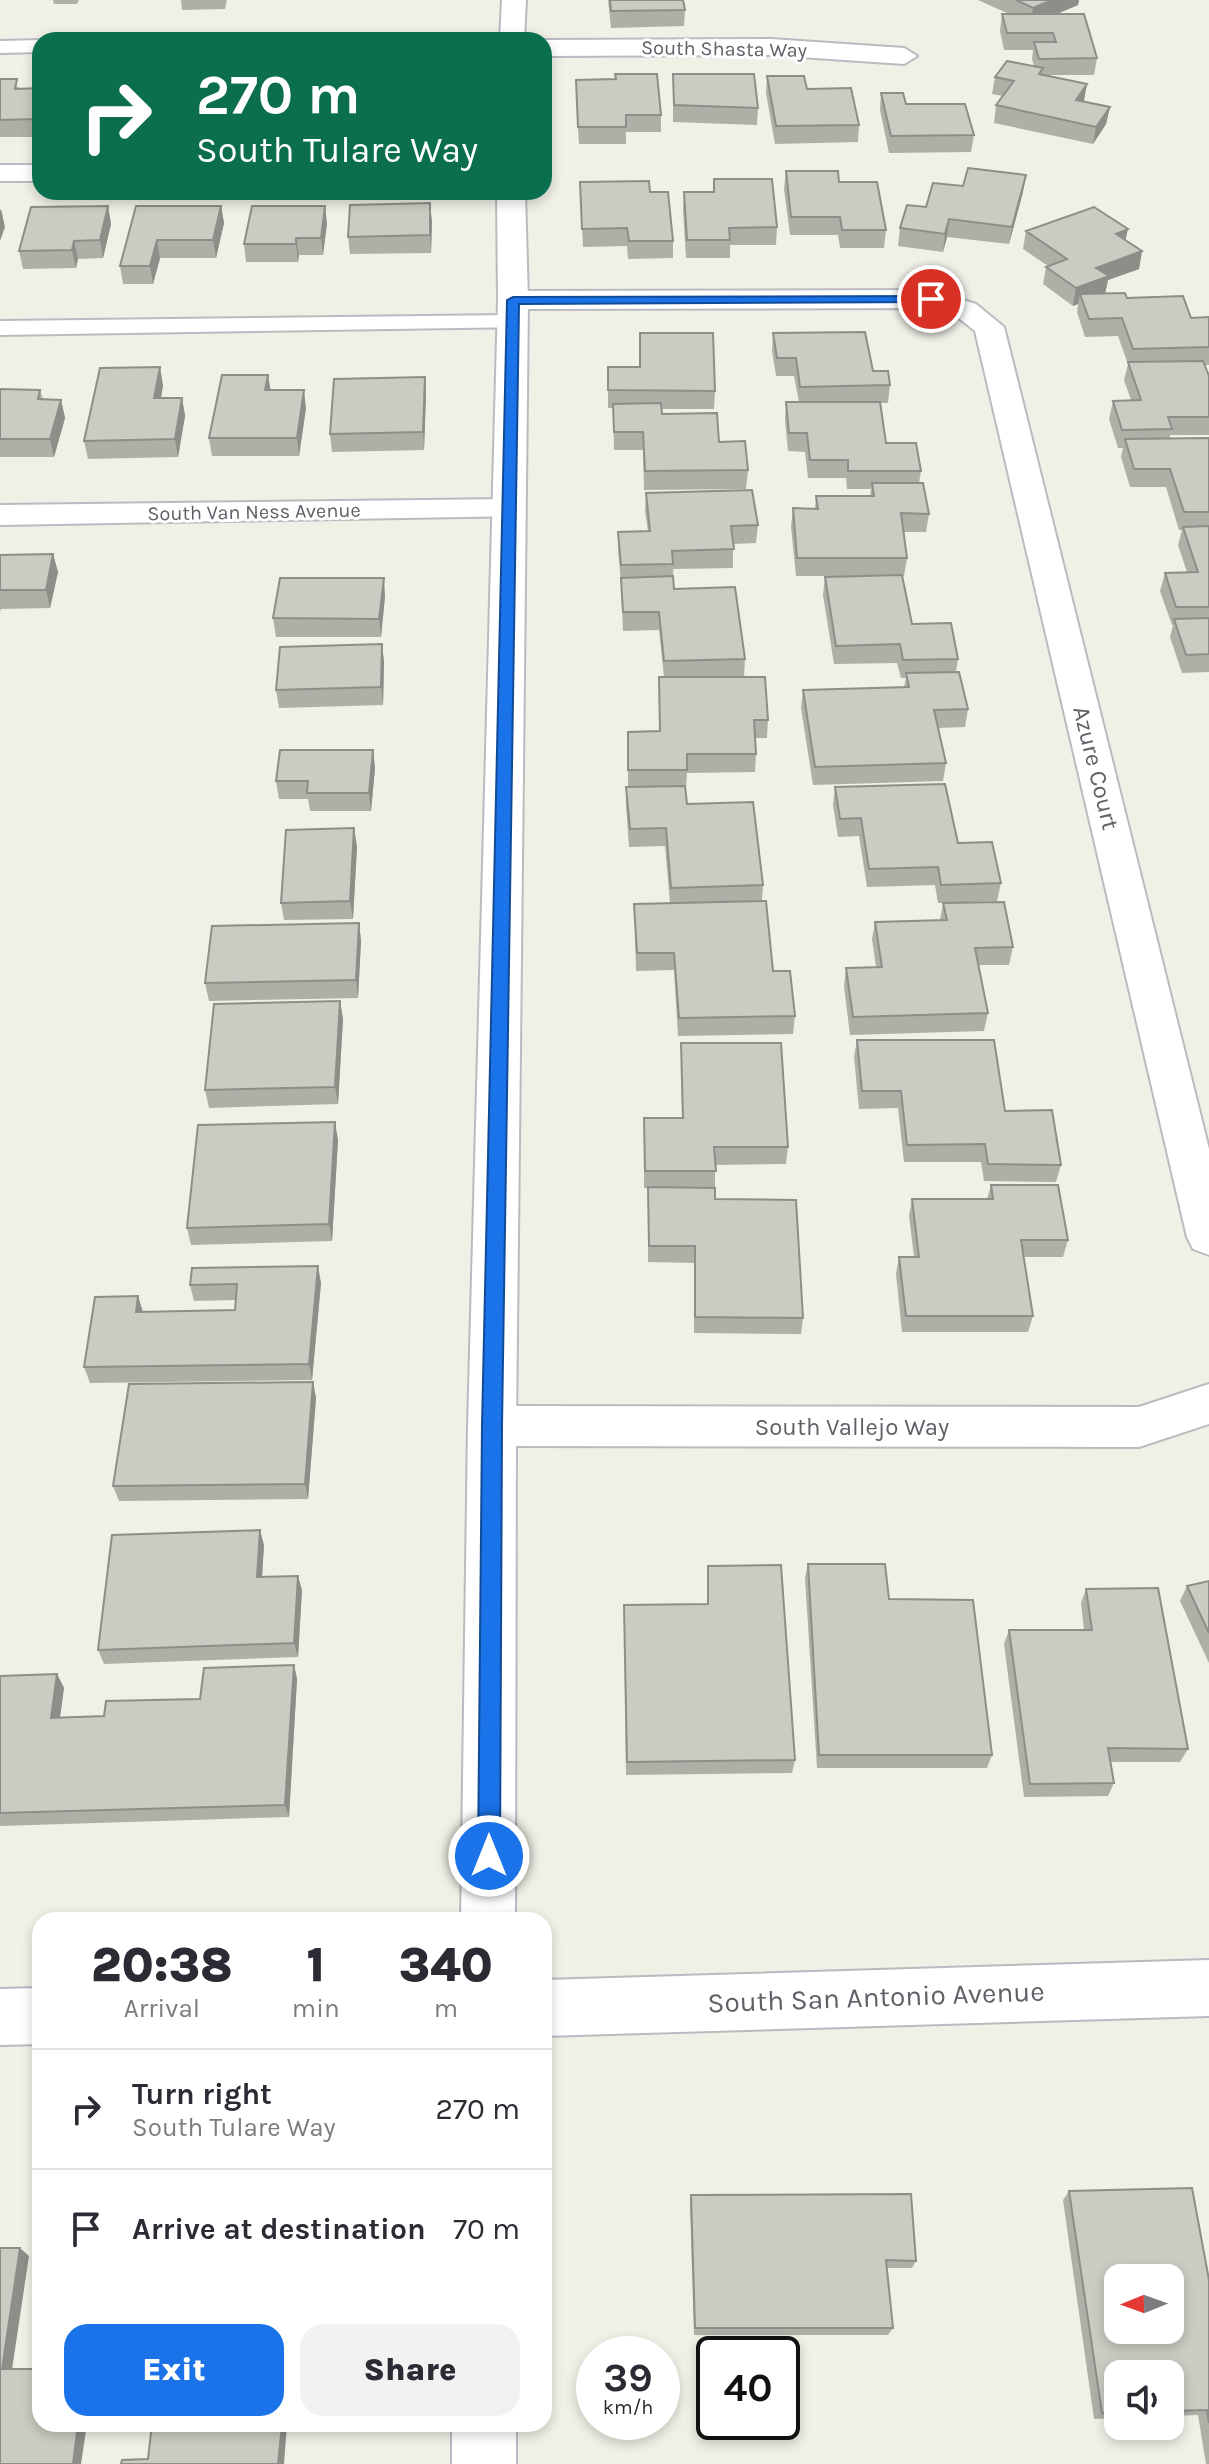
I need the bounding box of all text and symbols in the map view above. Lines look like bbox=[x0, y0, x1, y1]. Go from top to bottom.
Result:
street label: South Shasta Way bbox=[641, 36, 807, 62]
text: 270 m bbox=[196, 62, 360, 127]
icon: right bbox=[64, 64, 168, 168]
text: South Tulare Way bbox=[196, 129, 478, 171]
pin bbox=[897, 265, 965, 333]
icon: arrive bbox=[909, 277, 953, 321]
street label: South Van Ness Avenue bbox=[147, 499, 361, 525]
street label: Azure Court bbox=[1067, 703, 1125, 833]
street label: South Vallejo Way bbox=[755, 1413, 949, 1441]
position arrow bbox=[447, 1814, 531, 1898]
text: 20:38 bbox=[91, 1937, 233, 1993]
text: 1 bbox=[307, 1937, 325, 1993]
text: 340 bbox=[399, 1937, 493, 1993]
street label: South San Antonio Avenue bbox=[707, 1975, 1045, 2019]
text: Arrival bbox=[124, 1993, 200, 2024]
text: min bbox=[292, 1993, 340, 2024]
text: m bbox=[434, 1993, 458, 2024]
text: Turn right bbox=[132, 2076, 272, 2112]
icon: right bbox=[64, 2087, 108, 2131]
text: 270 m bbox=[436, 2091, 520, 2127]
text: South Tulare Way bbox=[132, 2112, 336, 2143]
icon: arrive bbox=[64, 2207, 108, 2251]
text: Arrive at destination bbox=[132, 2211, 426, 2247]
text: 70 m bbox=[453, 2211, 520, 2247]
north arrow bbox=[1104, 2264, 1184, 2344]
map controls bbox=[1104, 2264, 1184, 2440]
button: Exit bbox=[64, 2324, 284, 2416]
button: Share bbox=[300, 2324, 520, 2416]
speed limit sign: 40 bbox=[696, 2336, 800, 2440]
text: 39 bbox=[603, 2354, 653, 2401]
button: sound bbox=[1104, 2360, 1184, 2440]
text: km/h bbox=[603, 2396, 653, 2419]

